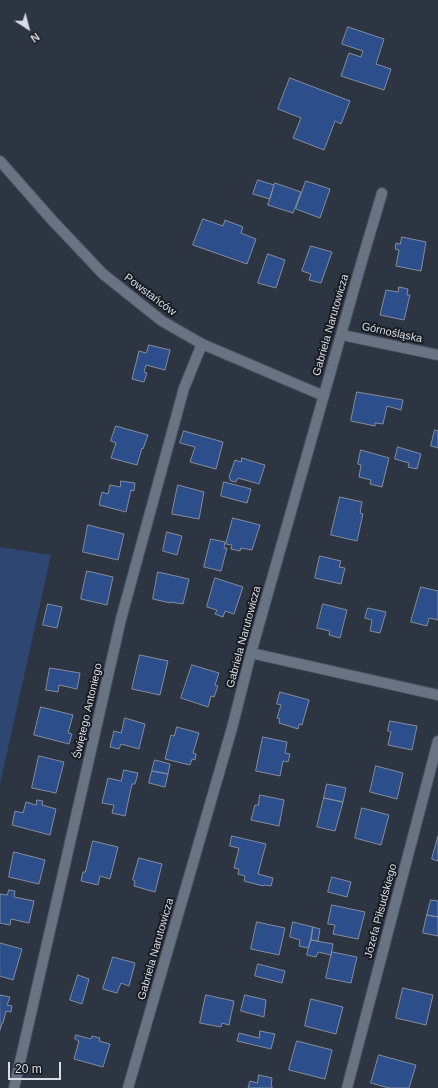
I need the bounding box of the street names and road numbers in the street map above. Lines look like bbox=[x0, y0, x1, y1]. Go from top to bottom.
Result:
street label: Powstańców bbox=[121, 271, 179, 319]
street label: Gabriela Narutowicza bbox=[310, 273, 352, 377]
street label: Górnośląska bbox=[360, 320, 424, 346]
street label: Gabriela Narutowicza bbox=[224, 585, 264, 689]
street label: Świętego Antoniego bbox=[71, 662, 105, 760]
street label: Józefa Piłsudskiego bbox=[362, 862, 400, 960]
street label: Gabriela Narutowicza bbox=[135, 897, 177, 1001]

